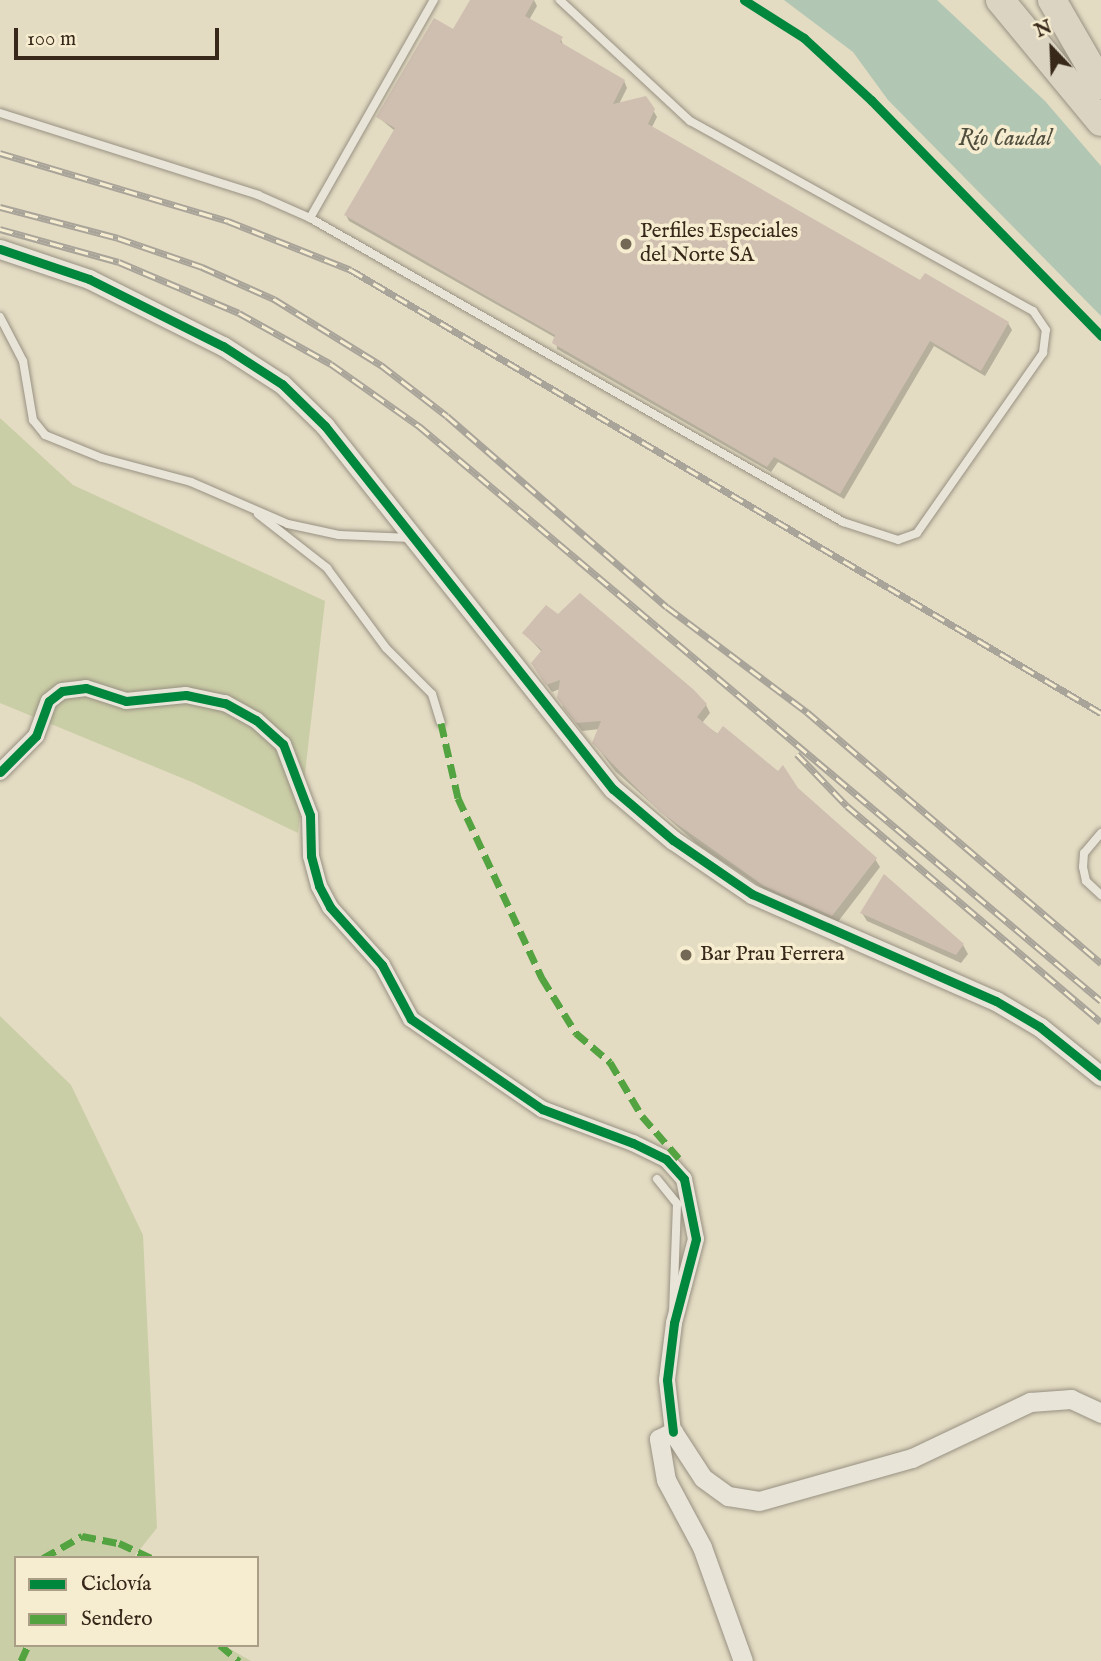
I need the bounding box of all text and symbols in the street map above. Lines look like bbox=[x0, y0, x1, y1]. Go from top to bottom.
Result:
scale bar bbox=[18, 14, 222, 58]
north arrow bbox=[1017, 14, 1087, 84]
text: N bbox=[1032, 15, 1056, 44]
text: 100 m bbox=[27, 26, 76, 53]
water label: Río Caudal bbox=[958, 125, 1052, 153]
place label: Perfiles Especiales del Norte SA bbox=[640, 219, 798, 269]
marker: Perfiles Especiales del Norte SA bbox=[618, 236, 634, 252]
place label: Bar Prau Ferrera bbox=[700, 942, 844, 968]
marker: Bar Prau Ferrera bbox=[678, 947, 694, 963]
legend bbox=[14, 1556, 259, 1647]
text: Ciclovía bbox=[81, 1571, 151, 1598]
text: Sendero bbox=[81, 1606, 152, 1633]

